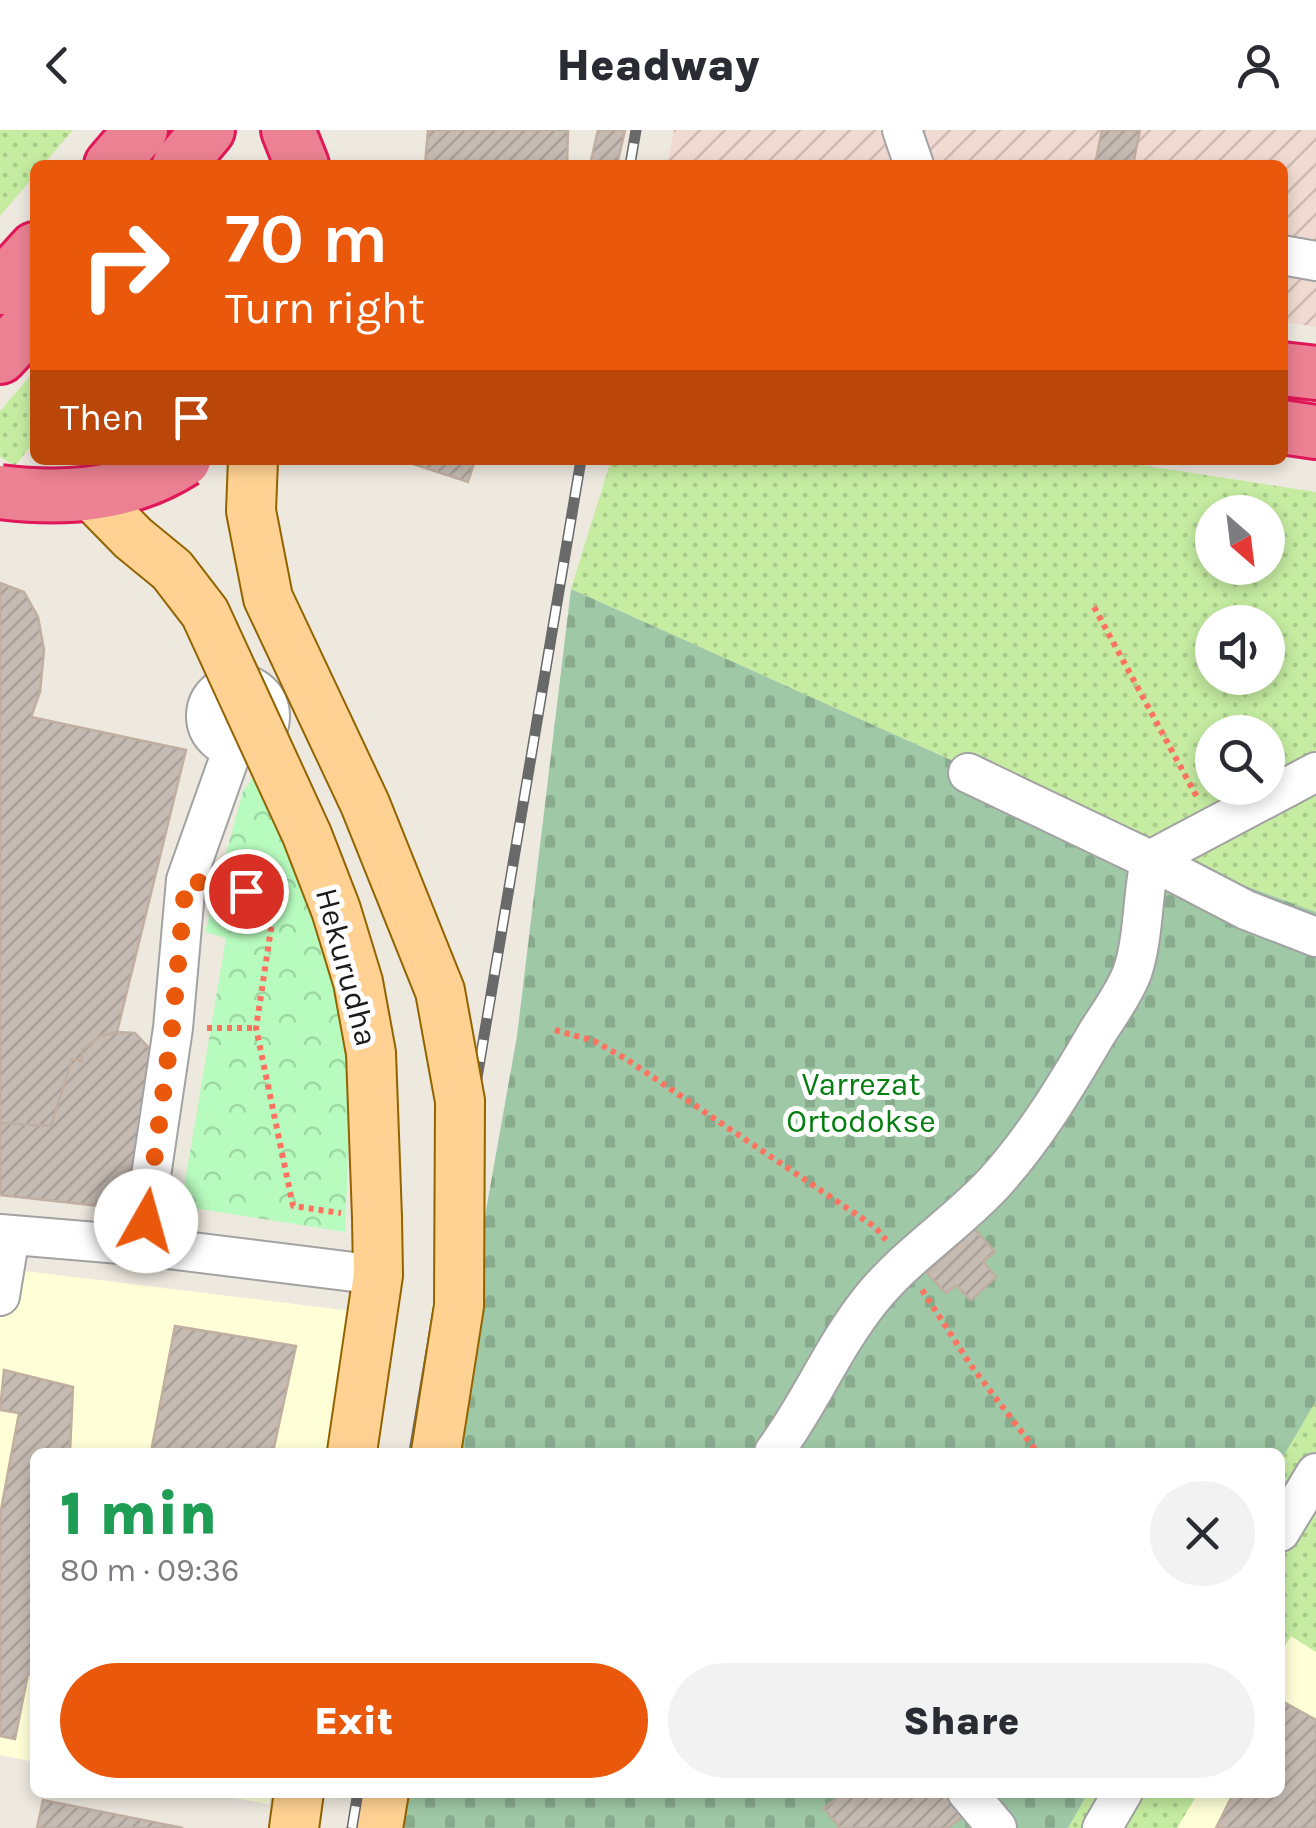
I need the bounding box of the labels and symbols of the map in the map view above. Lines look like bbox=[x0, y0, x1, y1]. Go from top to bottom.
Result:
north arrow bbox=[1195, 495, 1285, 585]
pin bbox=[204, 849, 289, 934]
street label: Hekurudha bbox=[308, 884, 385, 1050]
park label: Varrezat Ortodokse bbox=[786, 1066, 936, 1140]
position arrow bbox=[94, 1169, 198, 1273]

